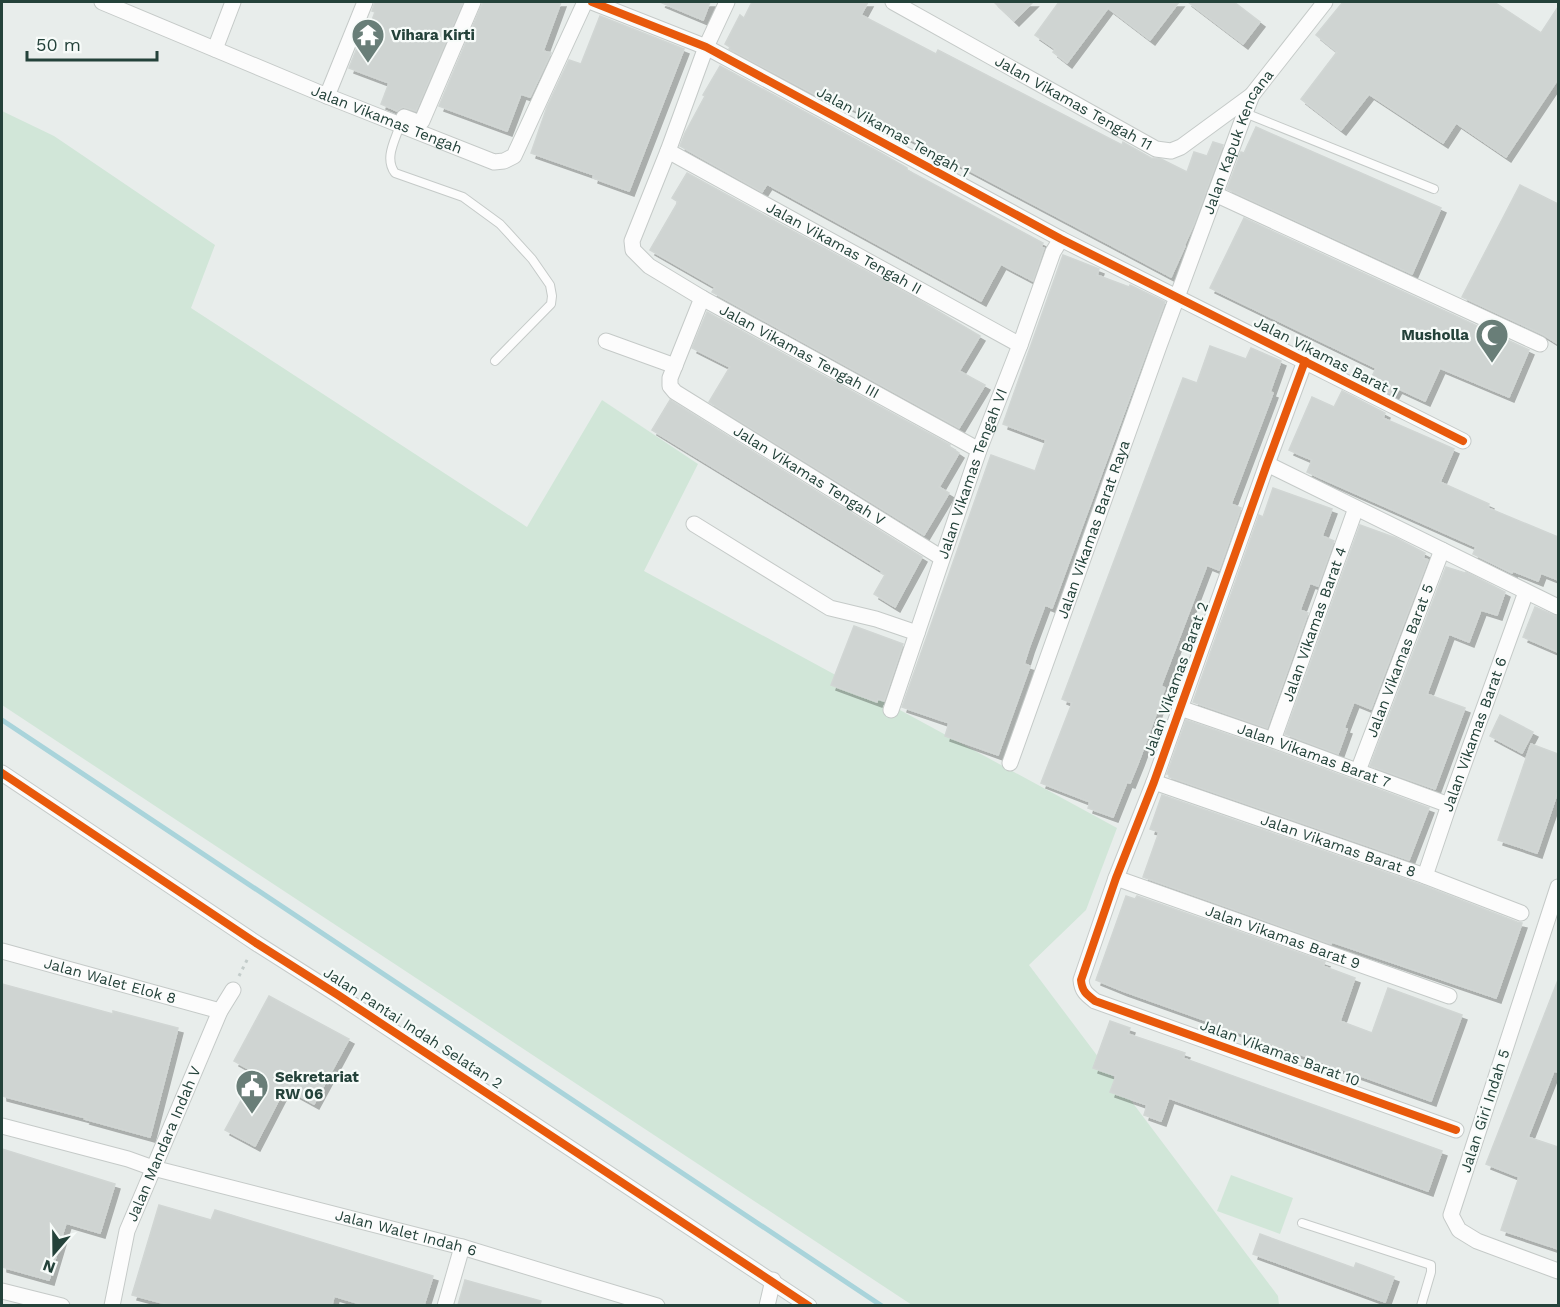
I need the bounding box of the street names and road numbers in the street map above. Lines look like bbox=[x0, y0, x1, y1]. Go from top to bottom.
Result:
street label: Jalan Vikamas Tengah 11 bbox=[992, 52, 1156, 154]
street label: Jalan Kapuk Kencana bbox=[1199, 66, 1278, 217]
street label: Jalan Vikamas Tengah bbox=[308, 81, 465, 158]
street label: Jalan Vikamas Tengah 1 bbox=[814, 83, 972, 181]
street label: Jalan Vikamas Tengah II bbox=[763, 198, 925, 298]
street label: Jalan Vikamas Tengah III bbox=[716, 300, 882, 402]
street label: Jalan Vikamas Barat 1 bbox=[1251, 313, 1401, 401]
street label: Jalan Vikamas Tengah VI bbox=[934, 386, 1011, 561]
street label: Jalan Vikamas Tengah V bbox=[730, 422, 889, 529]
street label: Jalan Vikamas Barat Raya bbox=[1053, 437, 1134, 621]
street label: Jalan Vikamas Barat 4 bbox=[1278, 544, 1350, 704]
street label: Jalan Vikamas Barat 5 bbox=[1363, 581, 1437, 740]
street label: Jalan Vikamas Barat 2 bbox=[1140, 600, 1212, 758]
street label: Jalan Vikamas Barat 6 bbox=[1438, 655, 1511, 814]
street label: Jalan Vikamas Barat 7 bbox=[1235, 719, 1393, 792]
street label: Jalan Vikamas Barat 8 bbox=[1258, 811, 1418, 881]
street label: Jalan Vikamas Barat 9 bbox=[1203, 901, 1363, 973]
street label: Jalan Walet Elok 8 bbox=[42, 954, 178, 1007]
street label: Jalan Pantai Indah Selatan 2 bbox=[320, 963, 506, 1093]
street label: Jalan Vikamas Barat 10 bbox=[1198, 1016, 1362, 1090]
street label: Jalan Giri Indah 5 bbox=[1457, 1047, 1513, 1175]
street label: Jalan Mandara Indah V bbox=[123, 1063, 205, 1224]
street label: Jalan Walet Indah 6 bbox=[333, 1206, 479, 1260]

